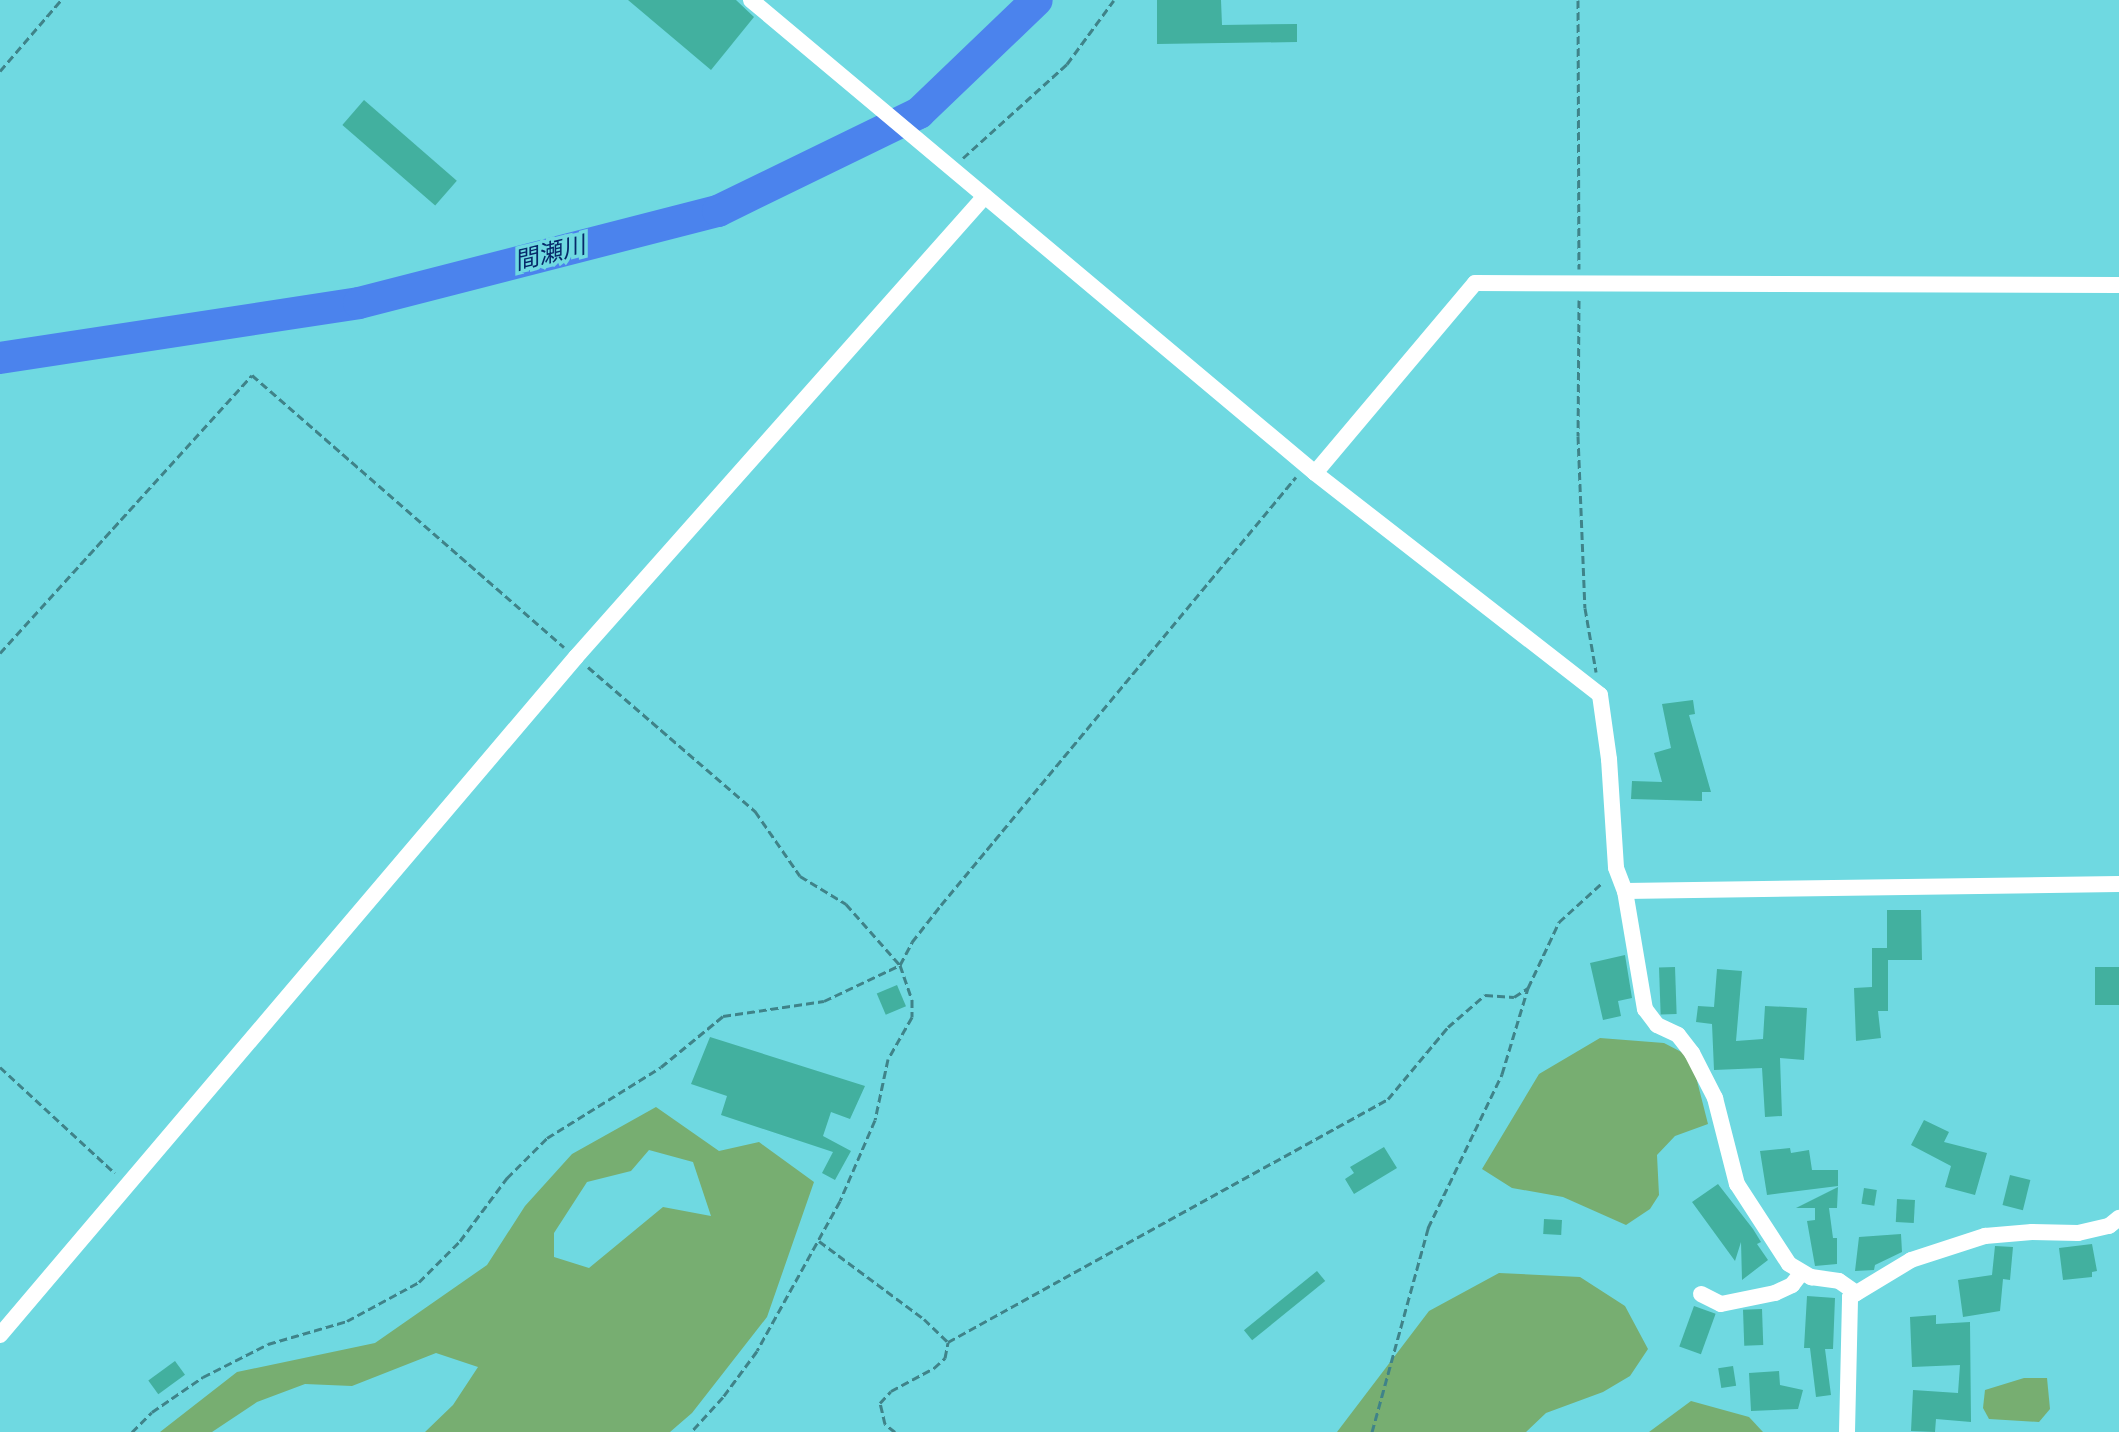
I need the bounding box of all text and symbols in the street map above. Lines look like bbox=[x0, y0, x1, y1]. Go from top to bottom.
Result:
water label: 間瀬川 bbox=[512, 231, 588, 277]

